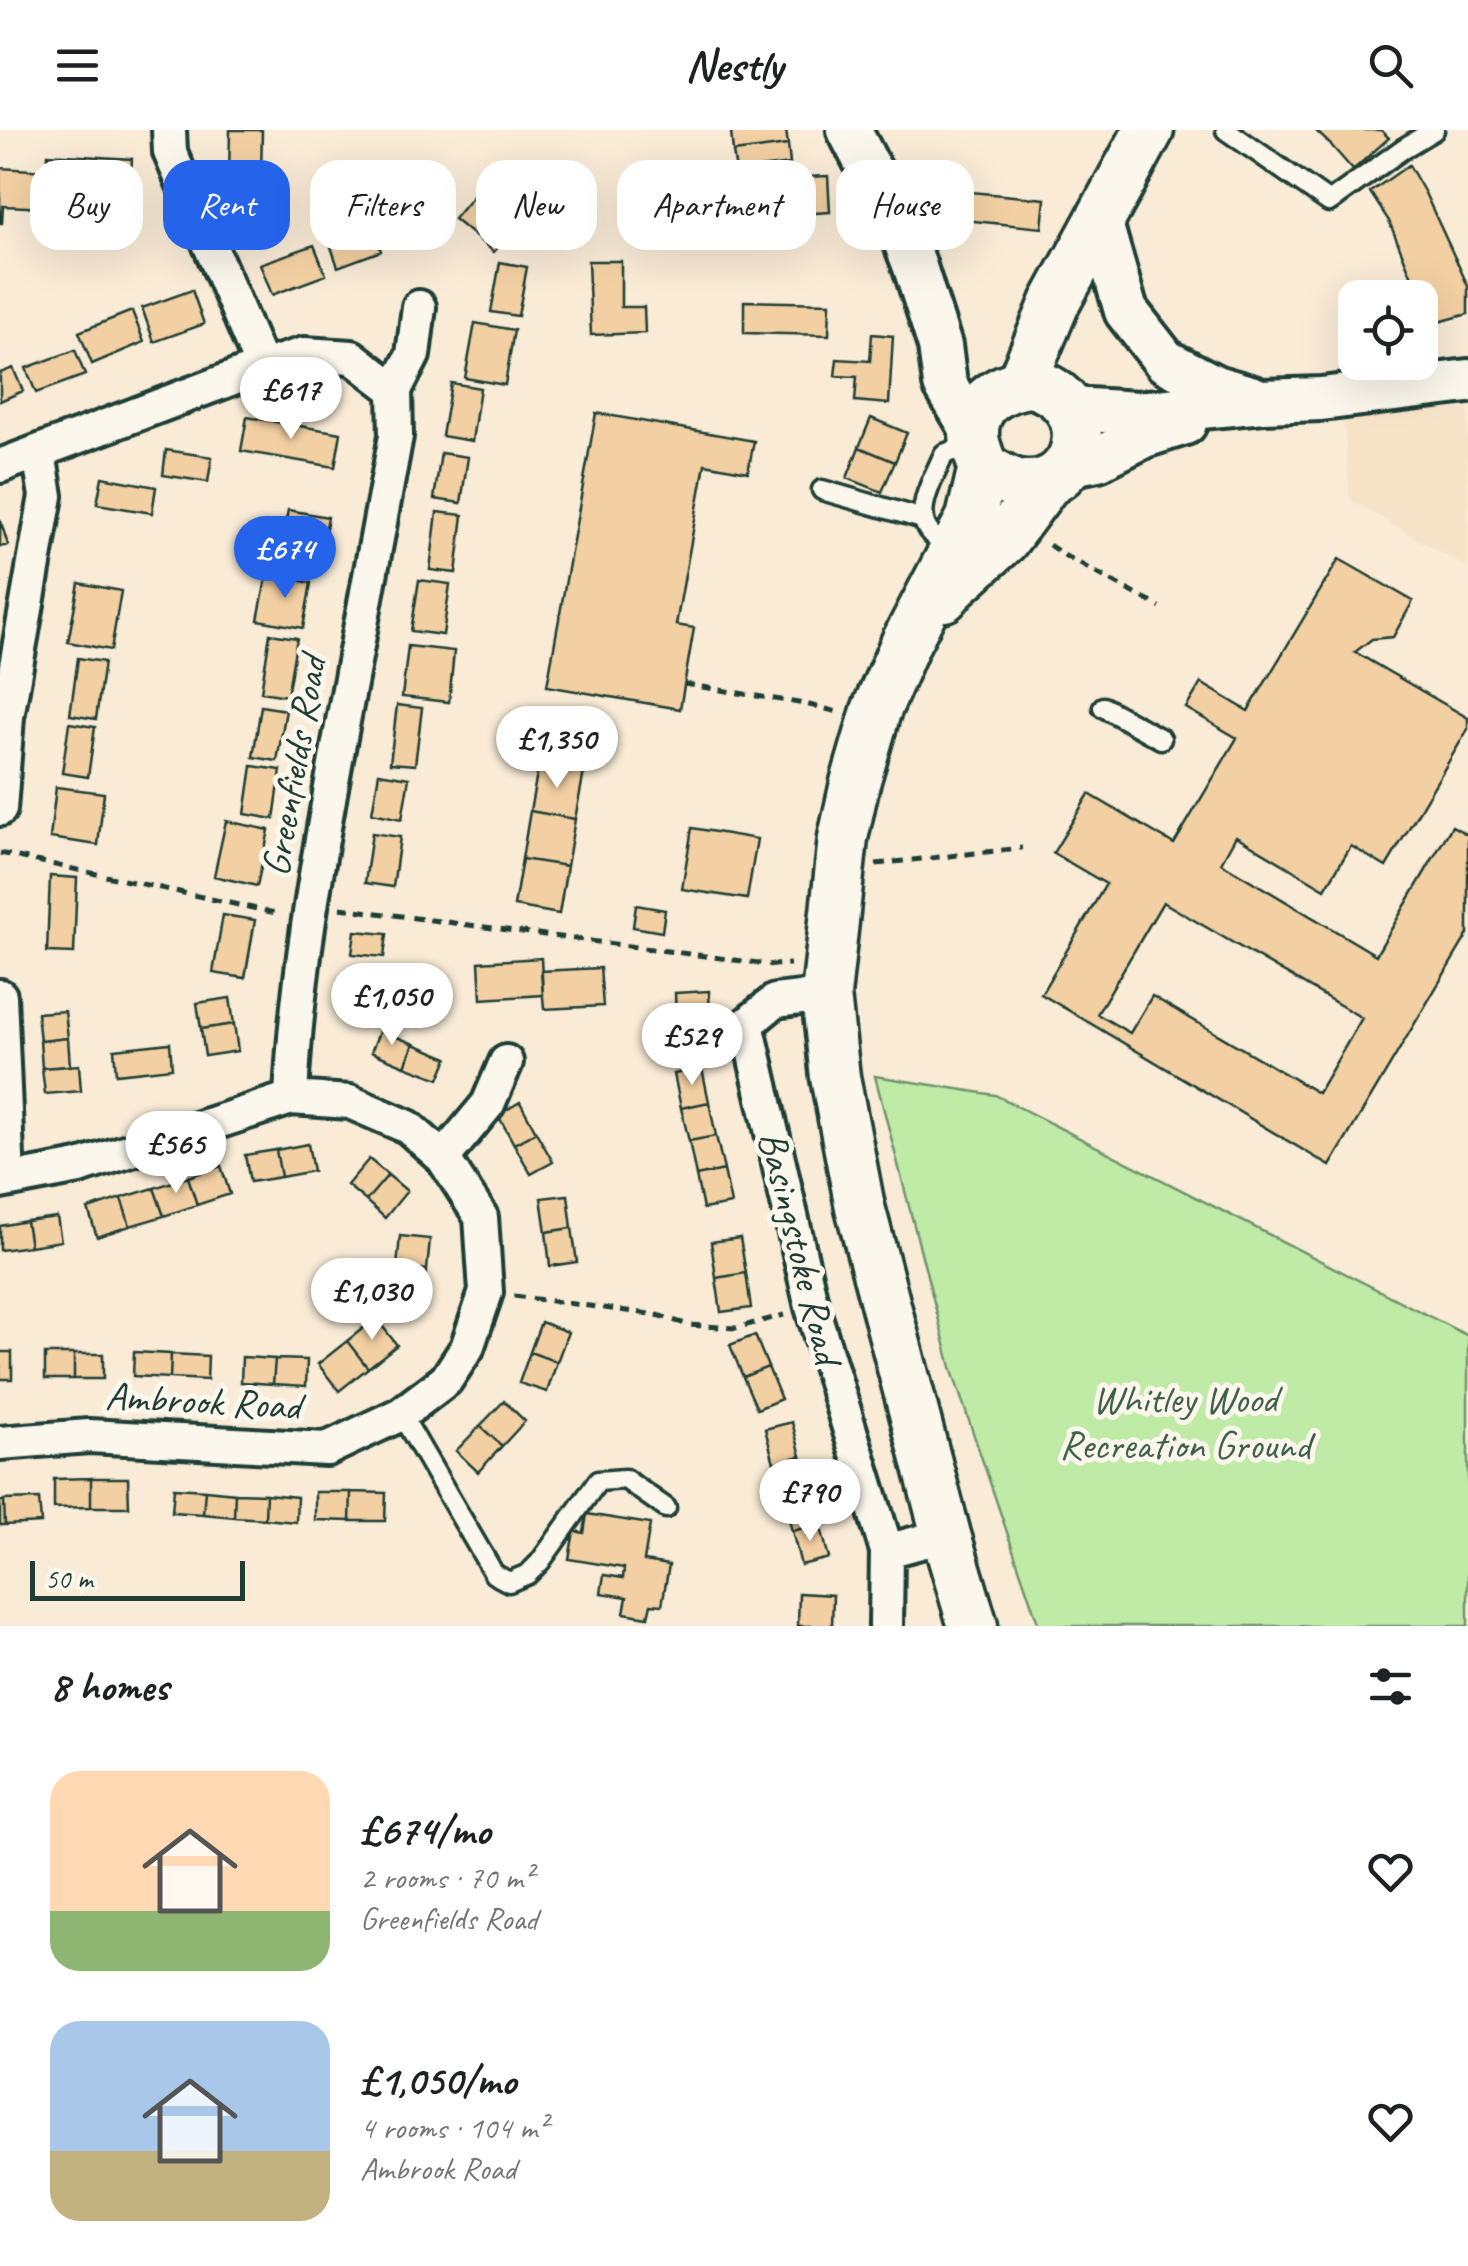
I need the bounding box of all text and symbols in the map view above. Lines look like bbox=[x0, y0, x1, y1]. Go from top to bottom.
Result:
text: Nestly bbox=[685, 37, 783, 94]
icon: menu bbox=[50, 38, 105, 93]
icon: search bbox=[1363, 38, 1418, 93]
chip: Buy bbox=[30, 160, 143, 250]
chip: Rent bbox=[163, 160, 290, 250]
chip: Filters bbox=[310, 160, 456, 250]
chip: New bbox=[476, 160, 597, 250]
chip: Apartment bbox=[617, 160, 816, 250]
chip: House bbox=[836, 160, 974, 250]
map controls bbox=[1338, 280, 1438, 380]
button: locate bbox=[1338, 280, 1438, 380]
pin: £617 bbox=[232, 357, 350, 442]
text: £617 bbox=[262, 369, 320, 410]
pin: £674 bbox=[226, 516, 344, 601]
text: £674 bbox=[256, 528, 314, 569]
street label: Greenfields Road bbox=[250, 647, 339, 880]
pin: £1,350 bbox=[476, 706, 638, 791]
text: £1,350 bbox=[518, 718, 596, 759]
pin: £1,050 bbox=[311, 963, 473, 1048]
text: £1,050 bbox=[353, 975, 431, 1016]
pin: £529 bbox=[633, 1003, 751, 1088]
text: £529 bbox=[664, 1015, 720, 1056]
pin: £565 bbox=[117, 1111, 235, 1196]
text: £565 bbox=[147, 1123, 205, 1164]
street label: Basingstoke Road bbox=[747, 1126, 854, 1374]
pin: £1,030 bbox=[291, 1258, 453, 1343]
text: £1,030 bbox=[333, 1270, 411, 1311]
street label: Ambrook Road bbox=[104, 1371, 308, 1431]
park label: Whitley Wood Recreation Ground bbox=[1059, 1374, 1317, 1470]
pin: £790 bbox=[751, 1459, 869, 1544]
text: £790 bbox=[781, 1471, 839, 1512]
scale bar bbox=[30, 1556, 245, 1600]
text: 50 m bbox=[45, 1561, 93, 1596]
icon: filters bbox=[1363, 1659, 1418, 1714]
text: 8 homes bbox=[50, 1660, 169, 1713]
text: £674/mo bbox=[360, 1804, 490, 1857]
icon: home bbox=[130, 1811, 250, 1931]
icon: heart bbox=[1363, 1844, 1418, 1899]
text: 2 rooms · 70 m² bbox=[360, 1857, 533, 1898]
text: Greenfields Road bbox=[360, 1898, 538, 1939]
text: £1,050/mo bbox=[360, 2054, 516, 2107]
icon: home bbox=[130, 2061, 250, 2181]
icon: heart bbox=[1363, 2094, 1418, 2149]
text: 4 rooms · 104 m² bbox=[360, 2107, 547, 2148]
text: Ambrook Road bbox=[360, 2148, 516, 2189]

